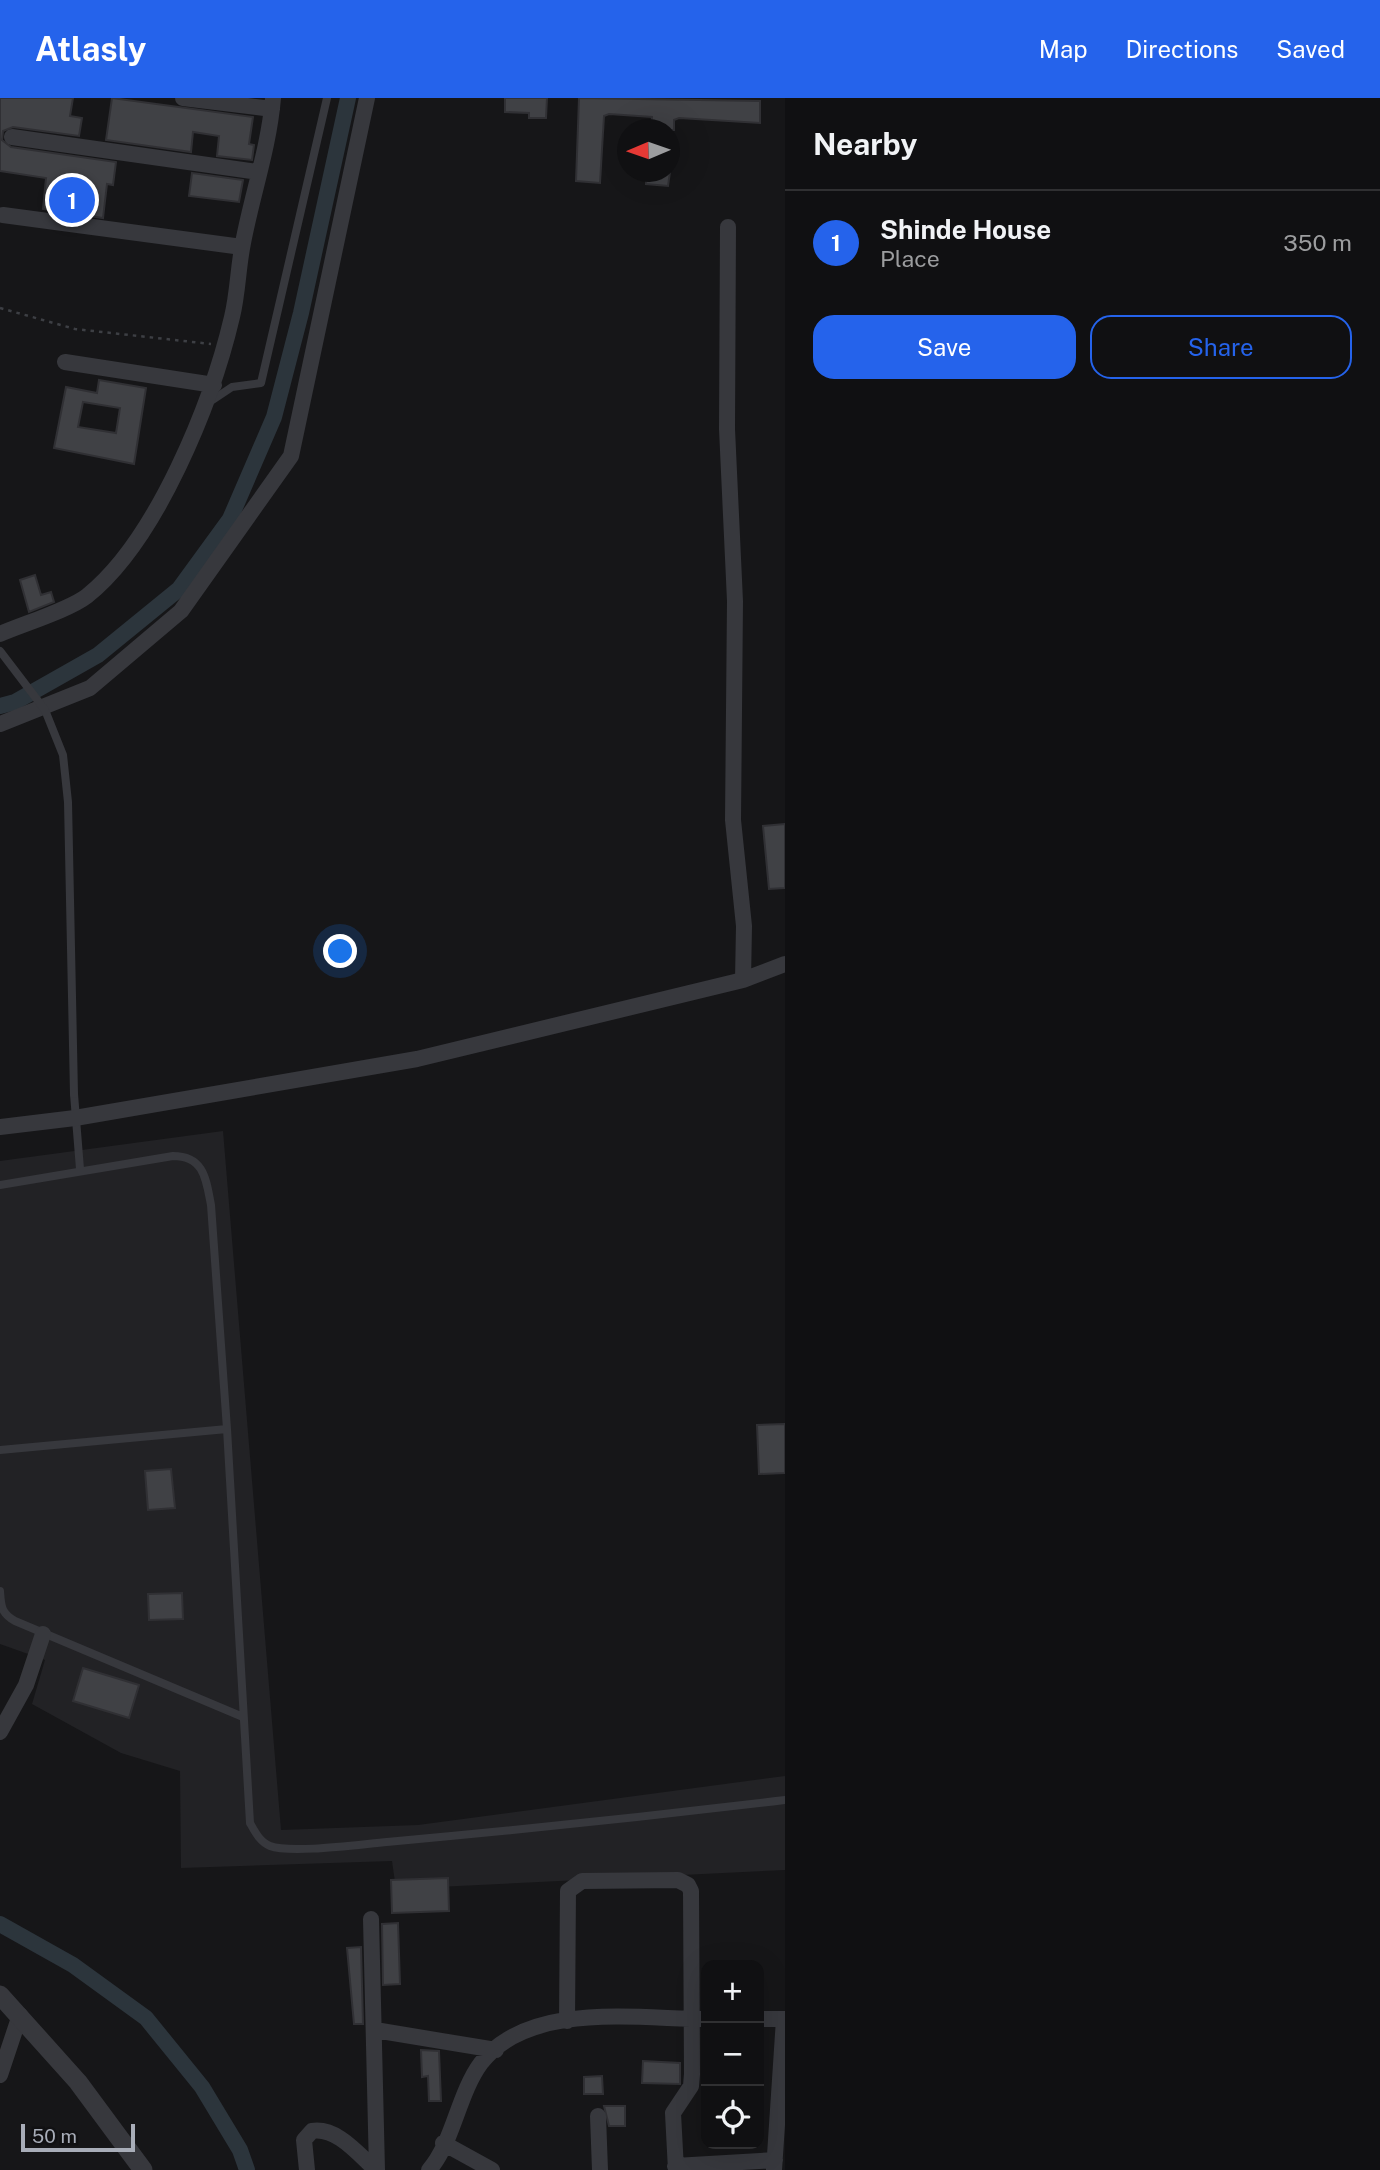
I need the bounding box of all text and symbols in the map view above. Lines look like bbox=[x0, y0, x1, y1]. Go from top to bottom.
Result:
text: Atlasly bbox=[35, 30, 146, 68]
text: Map bbox=[1039, 35, 1088, 63]
text: Directions bbox=[1126, 35, 1238, 63]
text: Saved bbox=[1276, 35, 1345, 63]
north arrow bbox=[617, 119, 680, 182]
text: Nearby bbox=[813, 126, 917, 162]
pin: 1 bbox=[49, 174, 95, 226]
text: Shinde House bbox=[880, 214, 1051, 245]
text: 1 bbox=[831, 229, 841, 256]
text: 350 m bbox=[1283, 229, 1352, 256]
text: Place bbox=[880, 245, 940, 272]
button: Save bbox=[813, 315, 1076, 379]
button: Share bbox=[1090, 315, 1352, 379]
your location bbox=[323, 934, 357, 968]
map controls bbox=[701, 1960, 764, 2149]
button: + bbox=[701, 1960, 764, 2023]
button: − bbox=[701, 2023, 764, 2086]
button: locate bbox=[701, 2086, 764, 2149]
scale bar bbox=[21, 2121, 135, 2153]
text: 50 m bbox=[32, 2125, 77, 2147]

